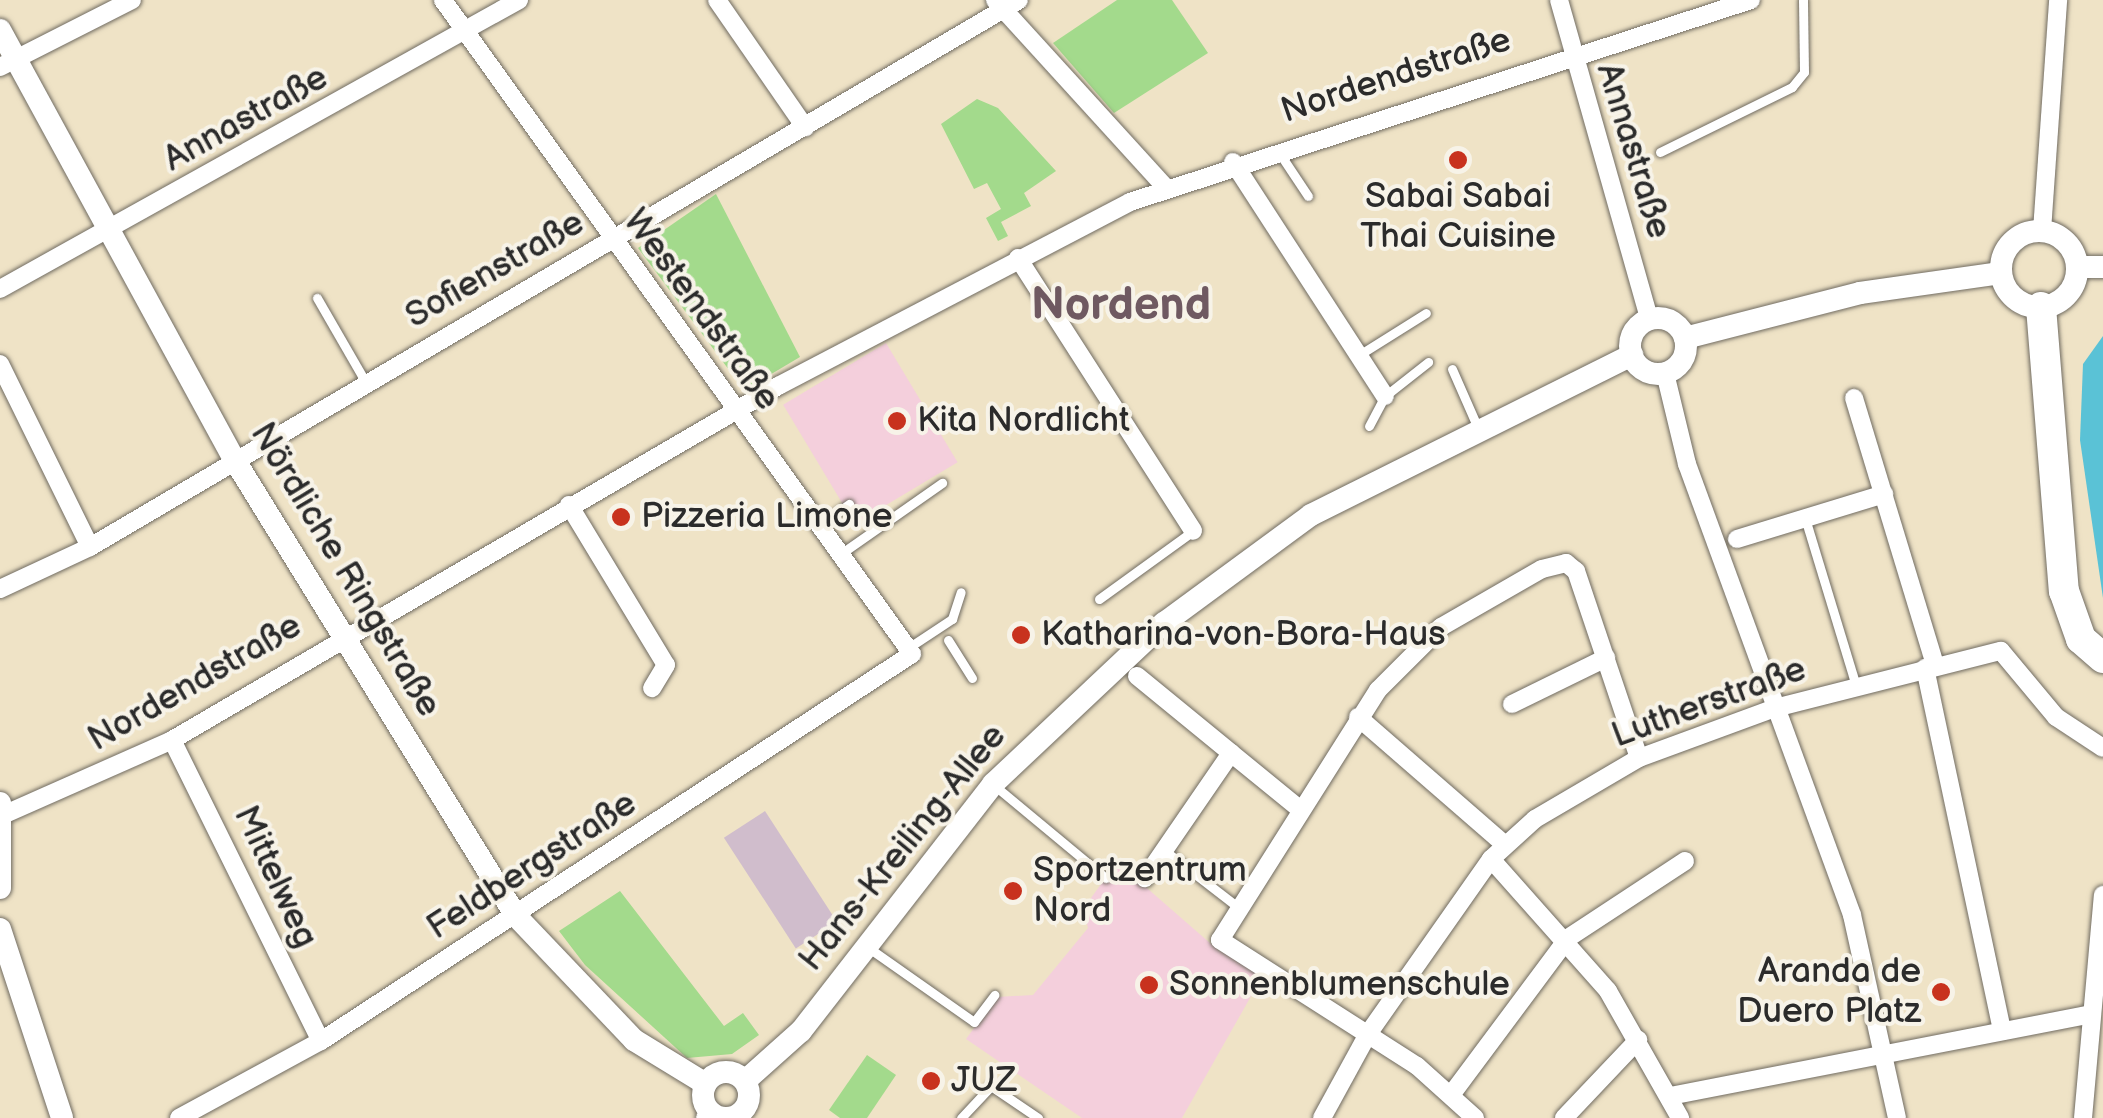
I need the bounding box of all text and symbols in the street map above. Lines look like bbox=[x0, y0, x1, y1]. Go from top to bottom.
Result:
street label: Nordendstraße bbox=[1276, 19, 1516, 133]
street label: Annastraße bbox=[157, 57, 335, 181]
street label: Annastraße bbox=[1586, 58, 1680, 244]
marker: Sabai Sabai Thai Cuisine bbox=[1447, 149, 1469, 171]
place label: Sabai Sabai Thai Cuisine bbox=[1360, 176, 1556, 258]
street label: Westendstraße bbox=[614, 201, 788, 419]
street label: Sofienstraße bbox=[398, 202, 592, 338]
district label: Nordend bbox=[1031, 279, 1211, 333]
place label: Kita Nordlicht bbox=[917, 400, 1130, 442]
marker: Kita Nordlicht bbox=[886, 410, 908, 432]
street label: Nördliche Ringstraße bbox=[241, 415, 449, 725]
place label: Pizzeria Limone bbox=[641, 496, 893, 538]
marker: Pizzeria Limone bbox=[610, 506, 632, 528]
street label: Nordendstraße bbox=[81, 605, 309, 761]
place label: Katharina-von-Bora-Haus bbox=[1041, 614, 1446, 656]
marker: Katharina-von-Bora-Haus bbox=[1010, 624, 1032, 646]
street label: Lutherstraße bbox=[1606, 649, 1812, 757]
street label: Hans-Kreiling-Allee bbox=[791, 716, 1015, 980]
street label: Feldbergstraße bbox=[420, 783, 644, 949]
street label: Mittelweg bbox=[224, 799, 326, 955]
place label: Sportzentrum Nord bbox=[1033, 850, 1247, 932]
marker: Sportzentrum Nord bbox=[1002, 880, 1024, 902]
place label: Aranda de Duero Platz bbox=[1737, 951, 1921, 1033]
place label: Sonnenblumenschule bbox=[1169, 964, 1510, 1006]
marker: Sonnenblumenschule bbox=[1138, 974, 1160, 996]
marker: Aranda de Duero Platz bbox=[1930, 981, 1952, 1003]
place label: JUZ bbox=[951, 1060, 1017, 1102]
marker: JUZ bbox=[920, 1070, 942, 1092]

